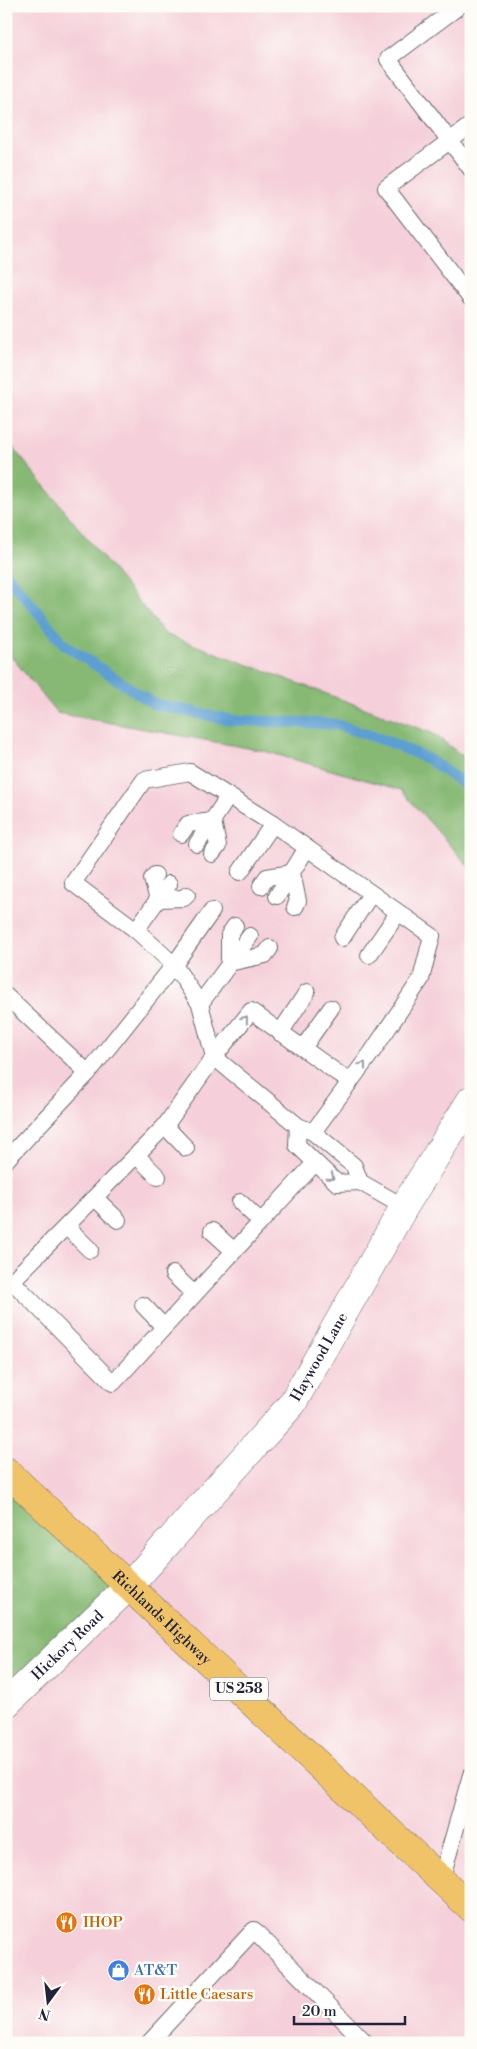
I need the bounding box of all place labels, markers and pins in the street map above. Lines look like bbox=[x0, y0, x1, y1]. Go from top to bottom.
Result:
restaurant icon: IHOP bbox=[55, 1910, 79, 1934]
place label: IHOP bbox=[83, 1913, 123, 1932]
shop icon: AT&T bbox=[106, 1958, 130, 1982]
place label: AT&T bbox=[133, 1961, 177, 1980]
restaurant icon: Little Caesars bbox=[132, 1982, 156, 2006]
place label: Little Caesars bbox=[160, 1985, 253, 2004]

